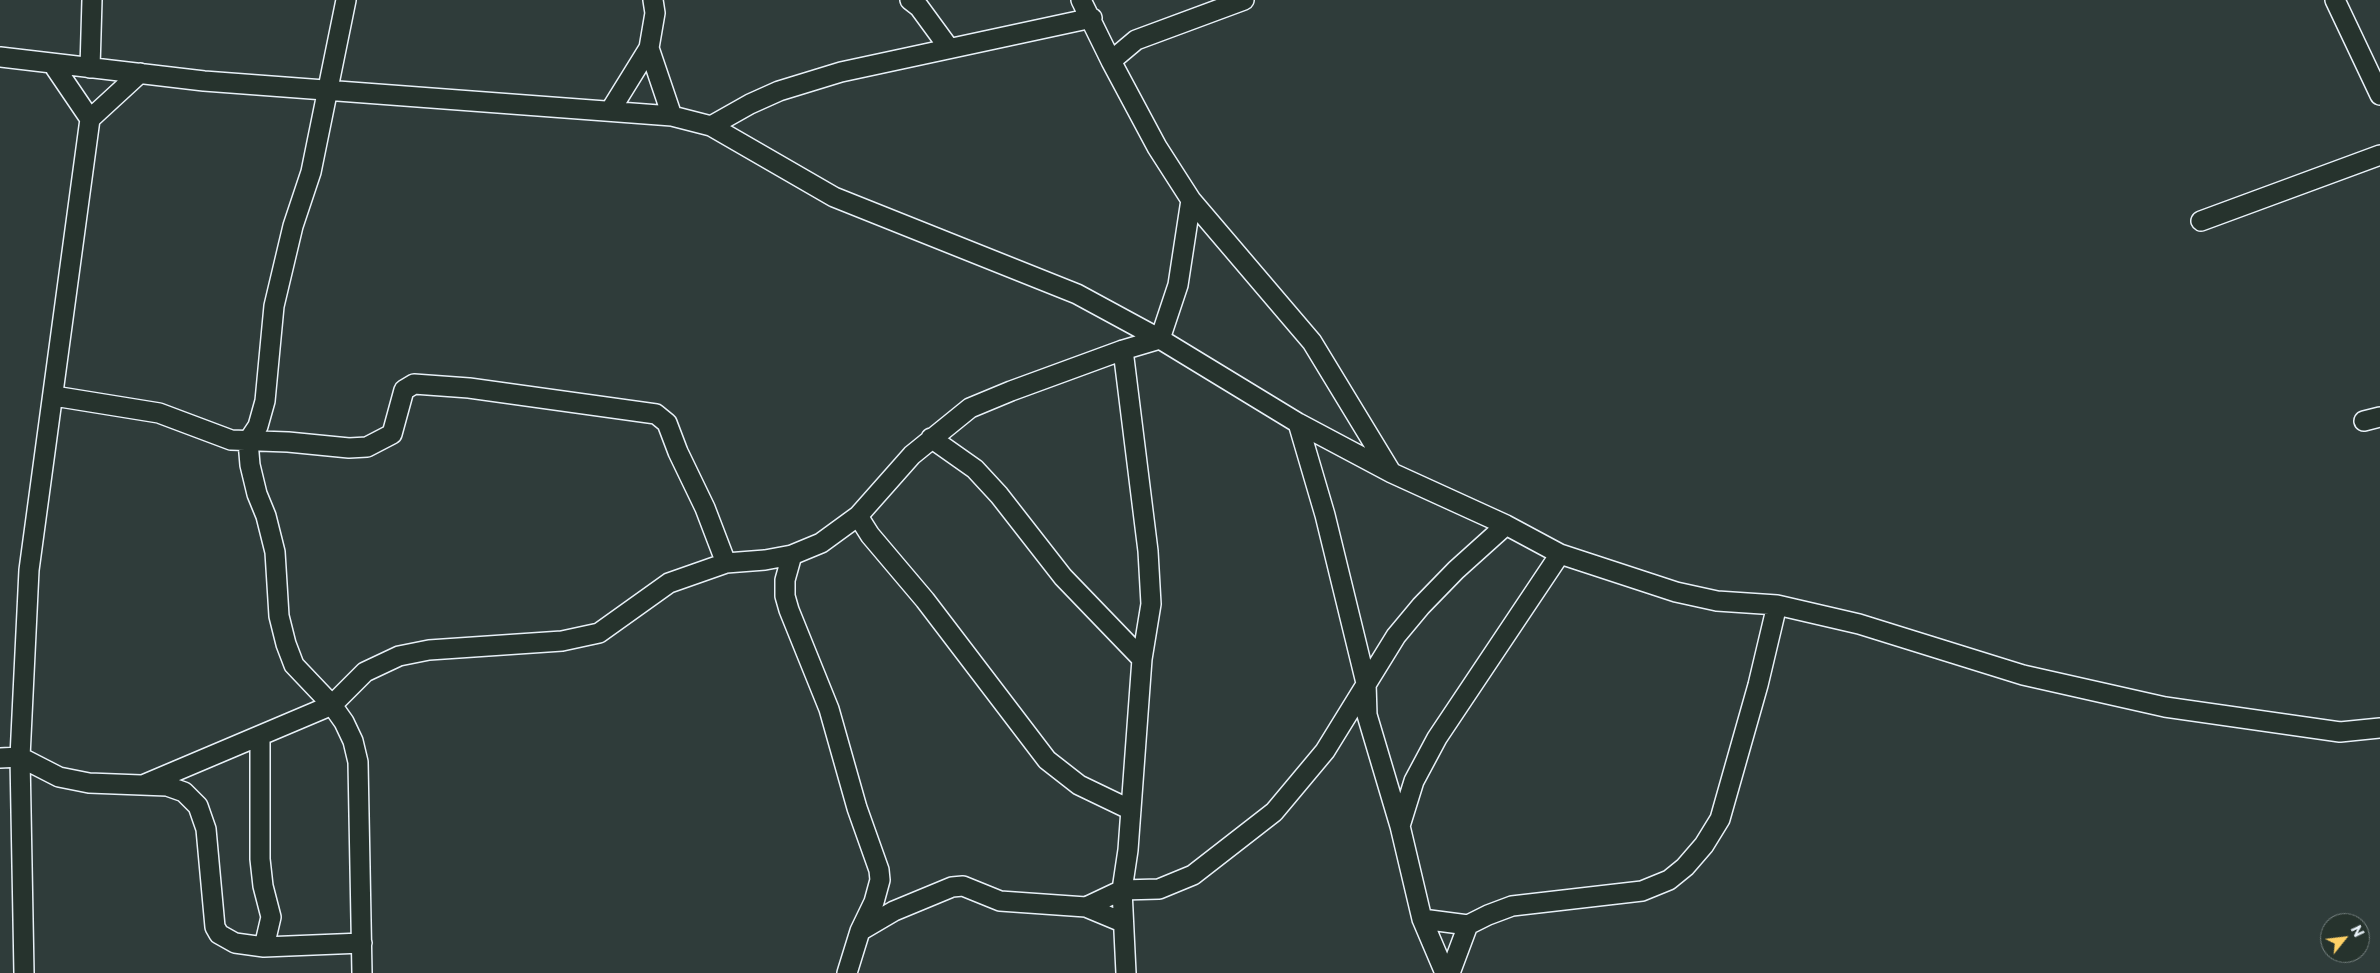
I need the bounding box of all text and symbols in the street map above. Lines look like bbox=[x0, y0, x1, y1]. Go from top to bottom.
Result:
north arrow bbox=[2320, 913, 2370, 963]
text: N bbox=[2346, 921, 2370, 941]

